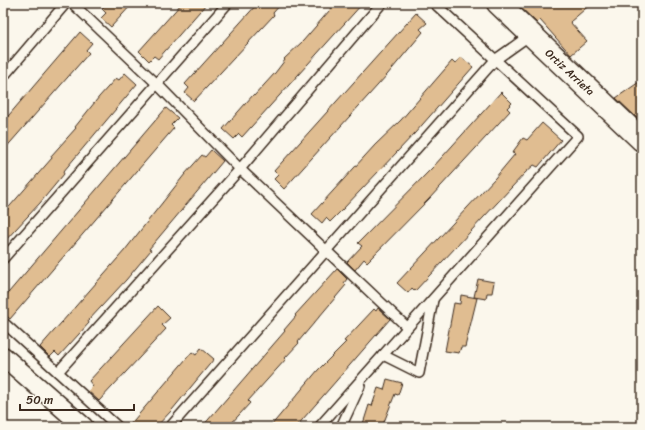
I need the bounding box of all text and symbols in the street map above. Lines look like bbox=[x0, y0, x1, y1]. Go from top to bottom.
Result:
street label: Ortiz Arrieta bbox=[540, 44, 599, 101]
scale bar bbox=[20, 386, 134, 412]
text: 50 m bbox=[26, 389, 53, 411]

